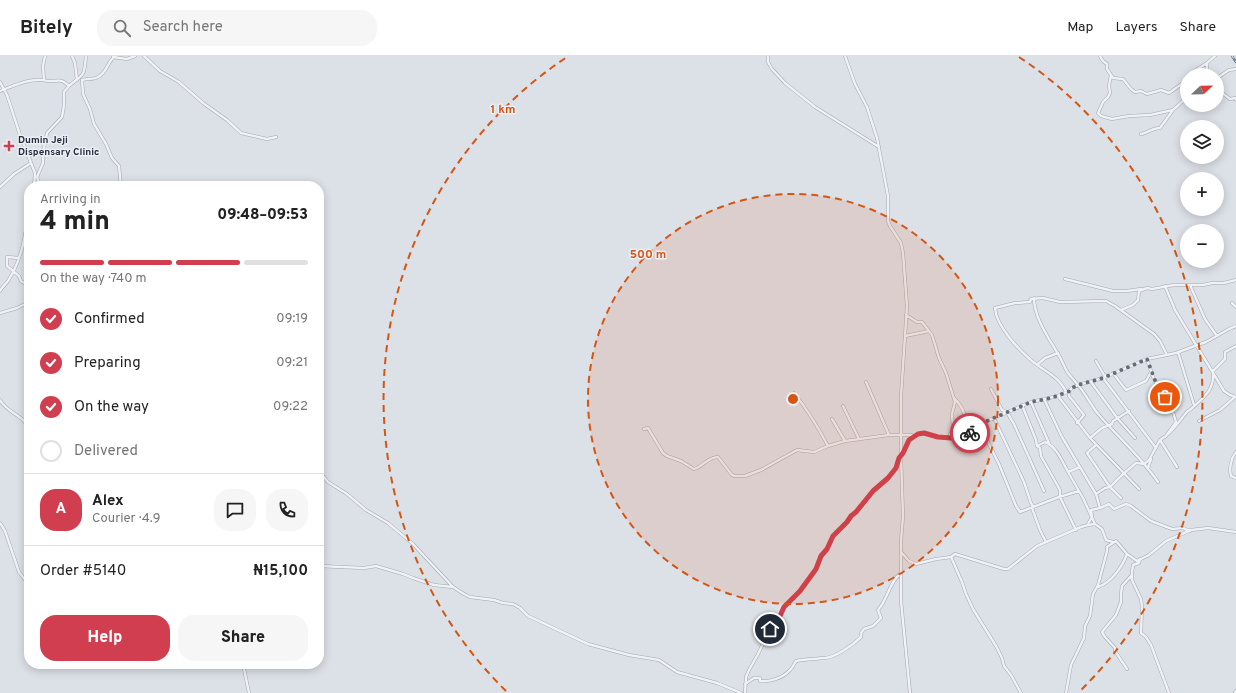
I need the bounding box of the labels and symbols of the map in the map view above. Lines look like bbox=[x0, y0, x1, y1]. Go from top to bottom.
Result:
north arrow bbox=[1180, 68, 1224, 112]
text: 1 km bbox=[490, 102, 516, 118]
place label: Dumin Jeji Dispensary Clinic bbox=[18, 134, 99, 159]
marker: Dumin Jeji Dispensary Clinic bbox=[3, 140, 15, 152]
text: 500 m bbox=[630, 247, 666, 263]
pin bbox=[1148, 380, 1182, 414]
centre of rings bbox=[786, 392, 800, 406]
courier bbox=[950, 413, 990, 453]
pin bbox=[753, 612, 787, 646]

